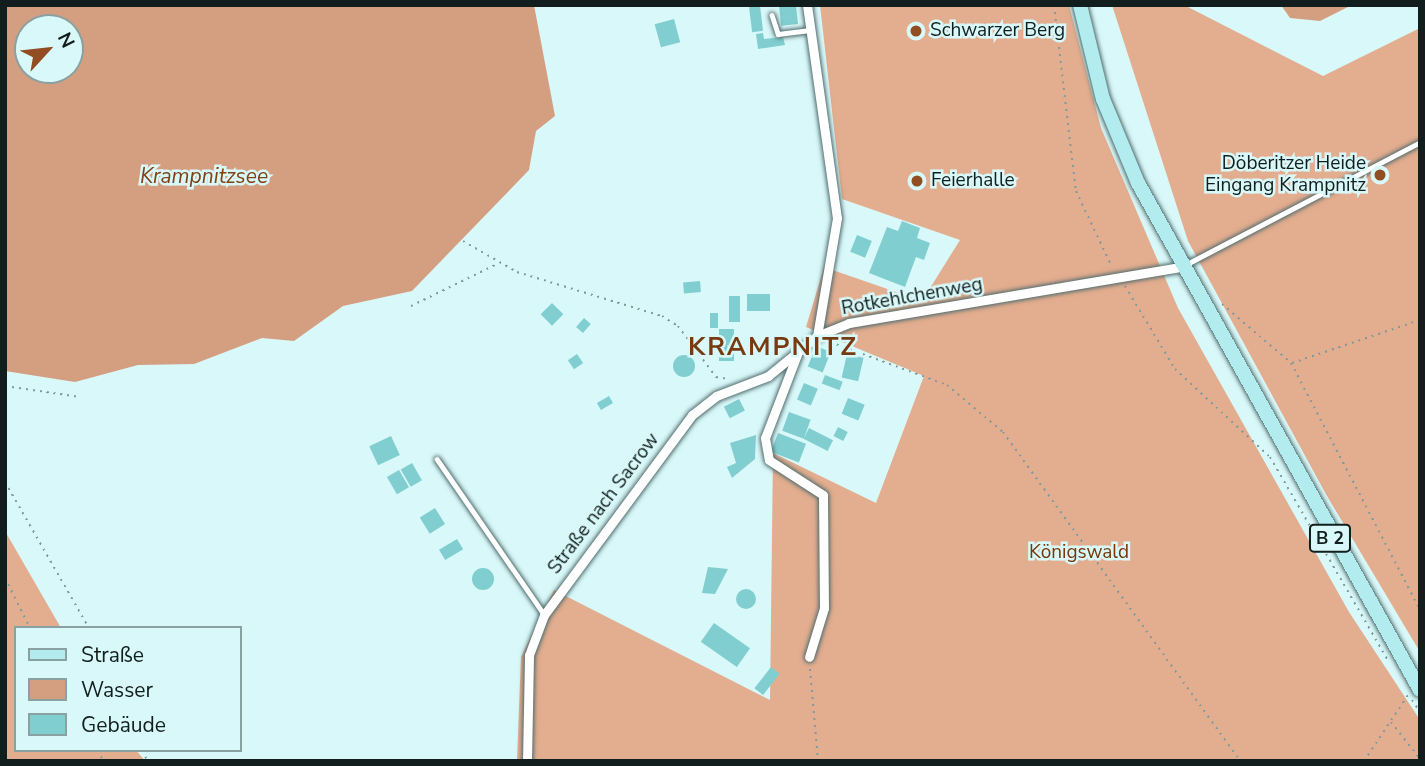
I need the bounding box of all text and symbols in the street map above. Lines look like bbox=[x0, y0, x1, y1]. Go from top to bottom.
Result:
north arrow bbox=[14, 14, 84, 84]
place label: Schwarzer Berg bbox=[930, 20, 1065, 42]
marker: Schwarzer Berg bbox=[908, 23, 924, 39]
text: N bbox=[51, 28, 81, 53]
place label: Döberitzer Heide Eingang Krampnitz bbox=[1205, 153, 1366, 197]
water label: Krampnitzsee bbox=[140, 163, 268, 189]
marker: Döberitzer Heide Eingang Krampnitz bbox=[1372, 167, 1388, 183]
place label: Feierhalle bbox=[931, 170, 1015, 192]
marker: Feierhalle bbox=[909, 173, 925, 189]
street label: Rotkehlchenweg bbox=[840, 273, 984, 321]
district label: KRAMPNITZ bbox=[689, 331, 857, 363]
street label: Straße nach Sacrow bbox=[544, 429, 664, 579]
road number: B 2 bbox=[1307, 524, 1353, 552]
park label: Königswald bbox=[1029, 542, 1129, 564]
legend bbox=[14, 626, 242, 752]
text: Straße bbox=[81, 641, 144, 669]
text: Wasser bbox=[81, 676, 153, 704]
text: Gebäude bbox=[81, 711, 166, 739]

